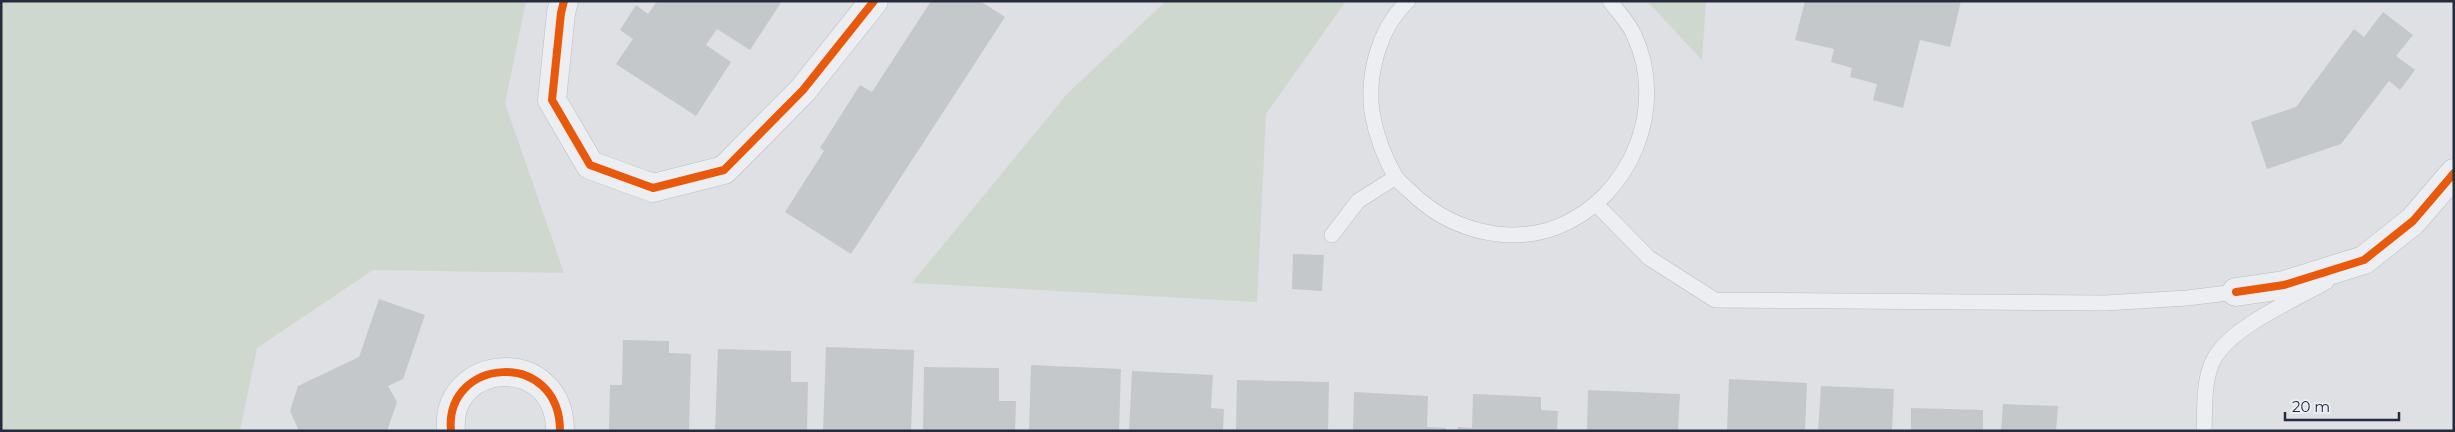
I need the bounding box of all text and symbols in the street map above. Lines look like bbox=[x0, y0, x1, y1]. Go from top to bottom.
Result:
scale bar bbox=[2285, 390, 2399, 422]
text: 20 m bbox=[2292, 397, 2330, 416]

